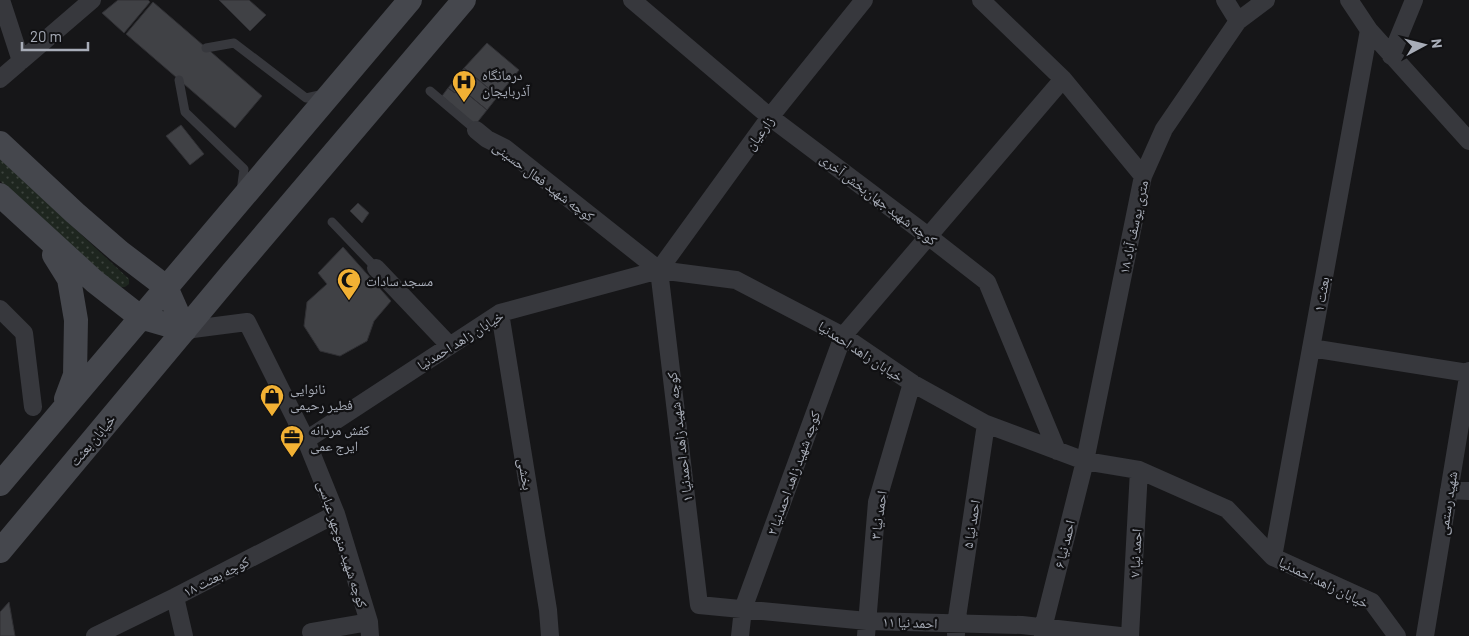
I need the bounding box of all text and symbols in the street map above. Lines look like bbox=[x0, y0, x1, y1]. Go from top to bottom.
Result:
scale bar bbox=[22, 20, 89, 52]
north arrow bbox=[1399, 20, 1449, 70]
text: 20 m bbox=[30, 27, 62, 45]
text: N bbox=[1428, 38, 1446, 49]
place label: درمانگاه آذربایجان bbox=[482, 66, 530, 100]
hospital icon: درمانگاه آذربایجان bbox=[451, 69, 477, 103]
street label: زارعیان bbox=[741, 113, 778, 154]
street label: کوچه شهید فعال حسینی bbox=[489, 137, 598, 226]
street label: کوچه شهید جهان‌بخش آخری bbox=[817, 149, 941, 249]
street label: ۱۸ متری یوسف آباد bbox=[1115, 179, 1152, 276]
mosque icon: مسجد سادات bbox=[336, 267, 362, 301]
place label: مسجد سادات bbox=[366, 272, 433, 289]
street label: بعثت ۱ bbox=[1310, 275, 1333, 313]
street label: خیابان زاهد احمدنیا bbox=[414, 307, 507, 374]
street label: خیابان زاهد احمدنیا bbox=[815, 317, 907, 386]
street label: کوچه شهید زاهد احمدنیا ۱ bbox=[663, 371, 696, 503]
place label: نانوایی فطیر رحیمی bbox=[290, 380, 353, 414]
shop icon: نانوایی فطیر رحیمی bbox=[259, 383, 285, 417]
street label: کوچه شهید زاهد احمدنیا ۲ bbox=[763, 408, 824, 538]
street label: خیابان بعثت bbox=[66, 411, 119, 470]
place label: کفش مردانه ایرج عمی bbox=[310, 421, 370, 456]
office icon: کفش مردانه ایرج عمی bbox=[279, 424, 305, 458]
street label: بخشی bbox=[514, 457, 537, 491]
street label: شهید رستمی bbox=[1434, 470, 1461, 536]
street label: کوچه شهید منوچهر عباسی bbox=[313, 478, 372, 610]
street label: احمد نیا ۳ bbox=[866, 490, 890, 540]
street label: احمد نیا ۵ bbox=[959, 498, 983, 550]
street label: احمد نیا ۶ bbox=[1050, 518, 1078, 570]
street label: احمد نیا ۷ bbox=[1125, 528, 1145, 578]
street label: کوچه بعثت ۱۸ bbox=[180, 552, 253, 601]
street label: خیابان زاهد احمدنیا bbox=[1276, 553, 1372, 612]
street label: احمد نیا ۱۱ bbox=[882, 613, 938, 632]

